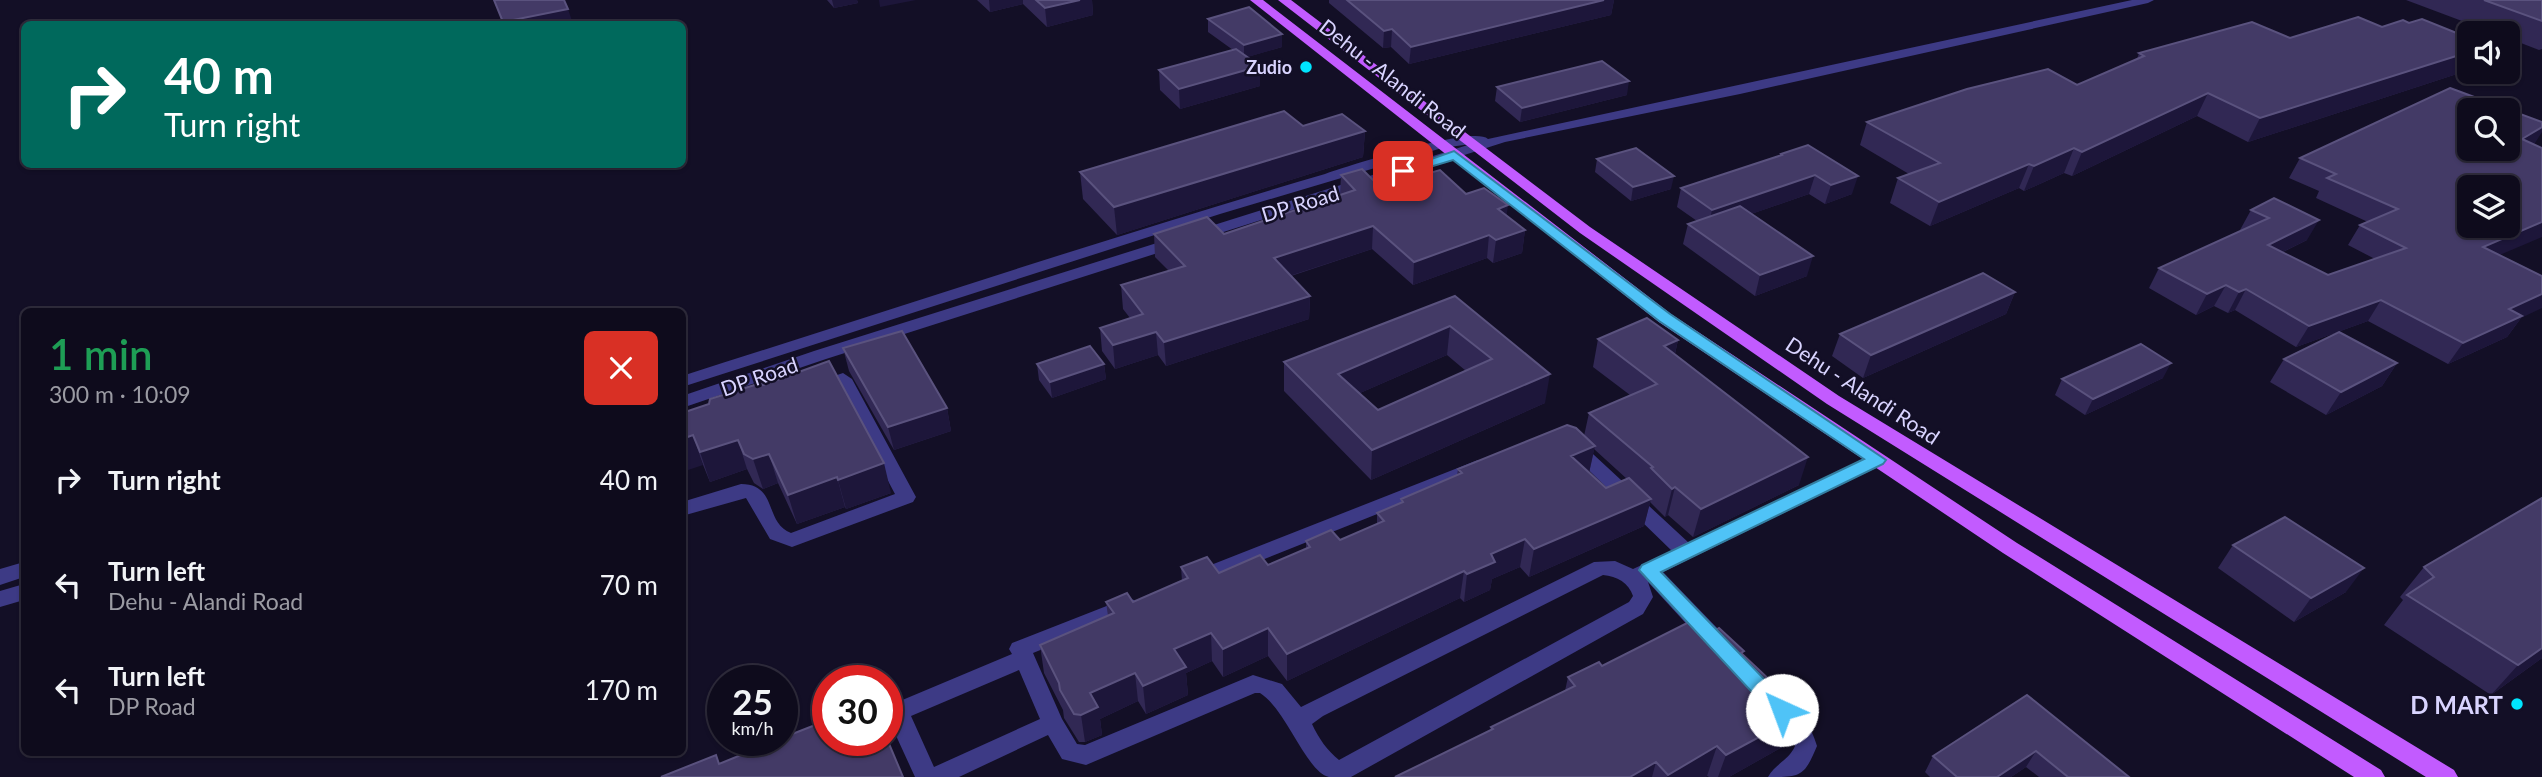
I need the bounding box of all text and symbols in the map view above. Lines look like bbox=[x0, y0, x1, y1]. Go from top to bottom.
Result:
street label: Dehu - Alandi Road bbox=[1315, 13, 1471, 143]
map controls bbox=[2457, 21, 2520, 238]
button: sound bbox=[2457, 21, 2520, 84]
text: 40 m bbox=[164, 46, 274, 104]
icon: right bbox=[49, 49, 140, 140]
place label: Zudio bbox=[1246, 56, 1292, 78]
marker: Zudio bbox=[1298, 59, 1314, 75]
button: search bbox=[2457, 98, 2520, 161]
text: Turn right bbox=[164, 105, 300, 144]
pin bbox=[1373, 141, 1433, 201]
icon: arrive bbox=[1384, 152, 1422, 190]
button: layers bbox=[2457, 175, 2520, 238]
street label: DP Road bbox=[1258, 179, 1342, 227]
text: 1 min bbox=[49, 329, 153, 379]
button: close bbox=[584, 331, 658, 405]
street label: Dehu - Alandi Road bbox=[1781, 331, 1945, 449]
street label: DP Road bbox=[717, 351, 801, 401]
text: 300 m · 10:09 bbox=[49, 380, 191, 408]
icon: right bbox=[49, 461, 87, 499]
text: Turn right bbox=[108, 464, 221, 496]
text: 40 m bbox=[600, 464, 658, 496]
text: Turn left bbox=[108, 555, 205, 587]
icon: left bbox=[49, 566, 87, 604]
text: 70 m bbox=[600, 569, 658, 601]
text: Dehu - Alandi Road bbox=[108, 587, 303, 615]
text: Turn left bbox=[108, 660, 205, 692]
speed limit sign: 30 bbox=[812, 665, 903, 756]
icon: left bbox=[49, 671, 87, 709]
position arrow bbox=[1745, 673, 1819, 747]
text: 170 m bbox=[585, 674, 658, 706]
text: 25 bbox=[732, 680, 773, 722]
place label: D MART bbox=[2410, 690, 2504, 719]
text: DP Road bbox=[108, 692, 196, 720]
marker: D MART bbox=[2509, 696, 2525, 712]
text: km/h bbox=[731, 717, 774, 739]

